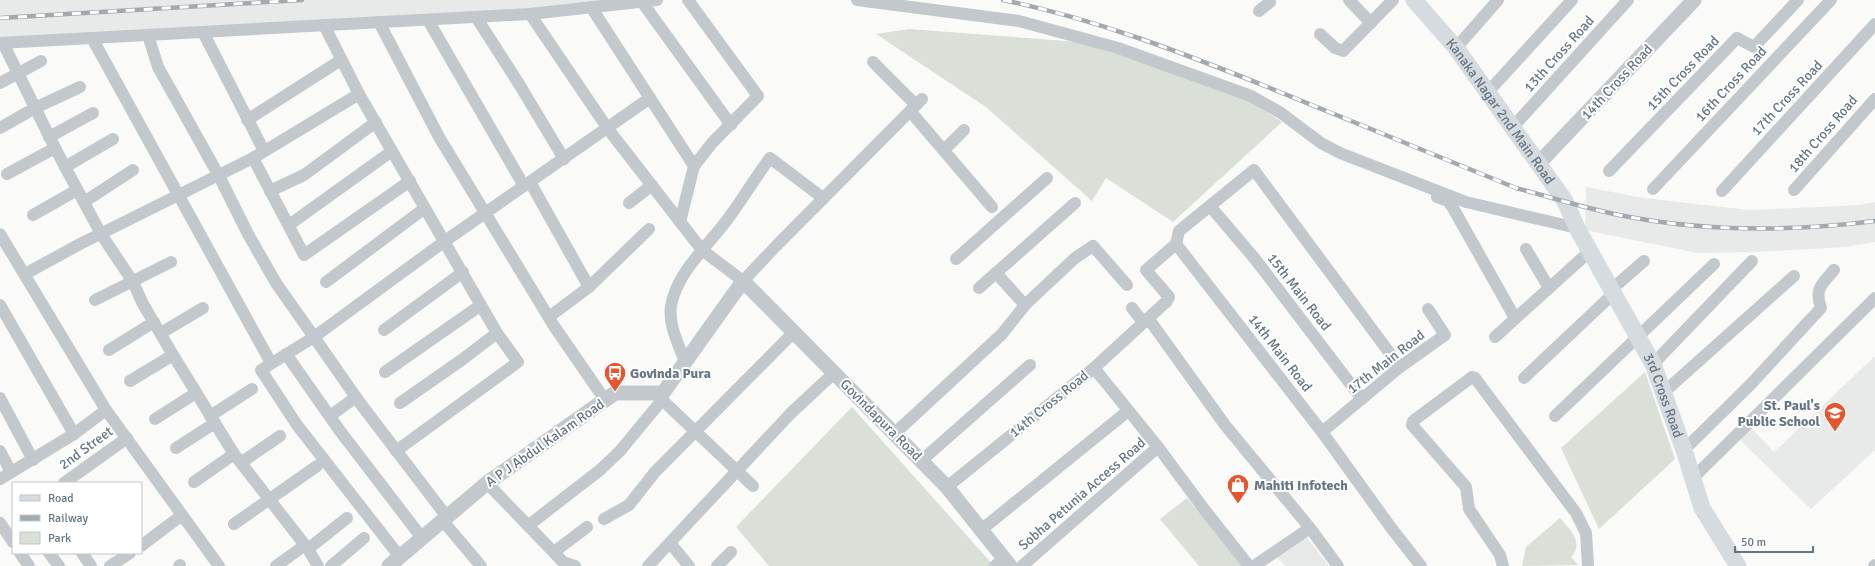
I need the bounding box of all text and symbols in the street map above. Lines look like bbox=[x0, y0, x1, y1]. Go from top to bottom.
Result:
street label: 13th Cross Road bbox=[1520, 12, 1598, 96]
street label: 15th Cross Road bbox=[1643, 32, 1723, 114]
street label: Kanaka Nagar 2nd Main Road bbox=[1443, 34, 1559, 187]
street label: 14th Cross Road bbox=[1578, 41, 1656, 123]
street label: 16th Cross Road bbox=[1692, 43, 1770, 125]
street label: 17th Cross Road bbox=[1748, 57, 1826, 139]
street label: 18th Cross Road bbox=[1785, 92, 1861, 176]
street label: 15th Main Road bbox=[1263, 250, 1335, 334]
street label: 14th Main Road bbox=[1244, 311, 1316, 395]
street label: 17th Main Road bbox=[1344, 326, 1428, 398]
street label: 3rd Cross Road bbox=[1640, 350, 1687, 440]
bus stop icon: Govinda Pura bbox=[602, 360, 628, 393]
place label: Govinda Pura bbox=[630, 365, 711, 382]
street label: 14th Cross Road bbox=[1006, 367, 1092, 441]
street label: Govindapura Road bbox=[837, 376, 925, 464]
street label: A P J Abdul Kalam Road bbox=[482, 396, 608, 490]
place label: St. Paul's Public School bbox=[1738, 397, 1821, 430]
school or university icon: St. Paul's Public School bbox=[1822, 400, 1848, 433]
street label: 2nd Street bbox=[56, 423, 116, 473]
street label: Sobha Petunia Access Road bbox=[1015, 434, 1149, 554]
shop icon: Mahiti Infotech bbox=[1225, 472, 1251, 505]
place label: Mahiti Infotech bbox=[1254, 477, 1348, 494]
legend bbox=[12, 482, 142, 554]
text: Road bbox=[48, 491, 74, 506]
text: Railway bbox=[48, 511, 88, 526]
scale bar bbox=[1735, 528, 1813, 554]
text: Park bbox=[48, 531, 71, 546]
text: 50 m bbox=[1741, 535, 1766, 550]

